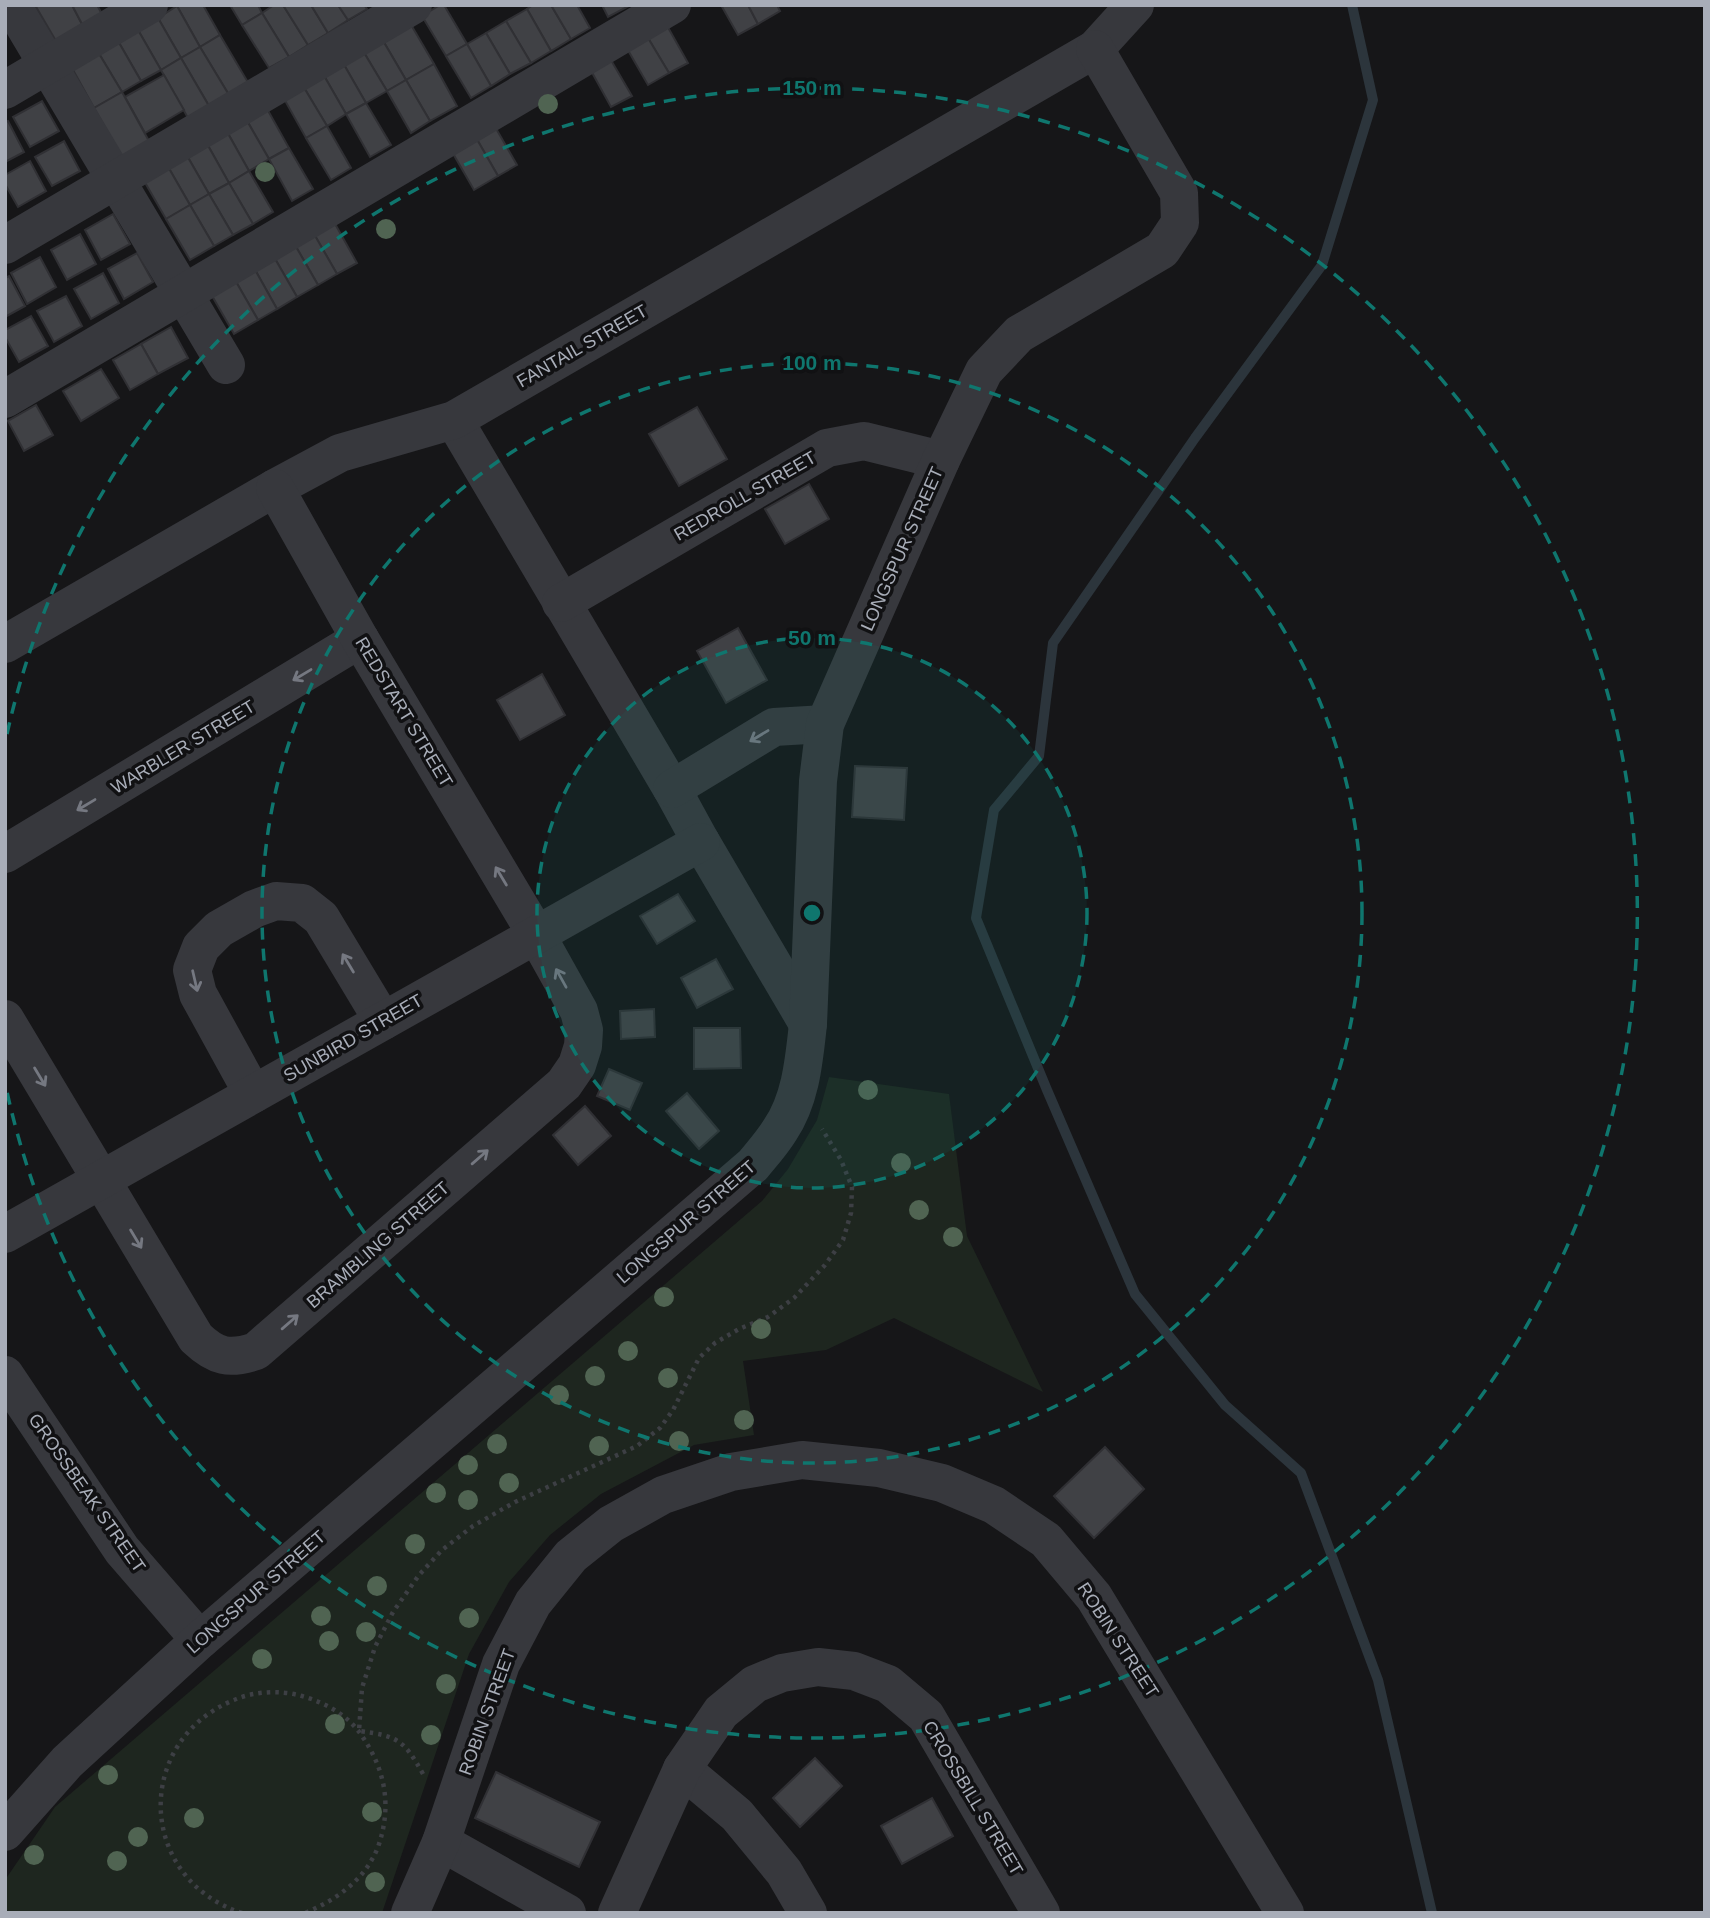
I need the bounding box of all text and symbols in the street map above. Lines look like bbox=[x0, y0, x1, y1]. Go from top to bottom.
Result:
text: 150 m bbox=[782, 76, 842, 99]
street label: FANTAIL STREET bbox=[513, 301, 651, 391]
text: 100 m bbox=[782, 351, 842, 374]
street label: REDROLL STREET bbox=[671, 447, 819, 545]
street label: LONGSPUR STREET bbox=[857, 464, 947, 634]
text: 50 m bbox=[788, 626, 836, 649]
street label: REDSTART STREET bbox=[351, 634, 457, 790]
one-way arrow bbox=[292, 668, 312, 682]
street label: WARBLER STREET bbox=[107, 696, 259, 798]
one-way arrow bbox=[750, 730, 770, 744]
one-way arrow bbox=[76, 798, 96, 812]
one-way arrow bbox=[494, 866, 508, 886]
centre of rings bbox=[800, 901, 824, 925]
one-way arrow bbox=[341, 953, 355, 973]
one-way arrow bbox=[554, 968, 567, 989]
one-way arrow bbox=[189, 969, 202, 992]
street label: SUNBIRD STREET bbox=[280, 990, 426, 1086]
one-way arrow bbox=[33, 1067, 47, 1087]
one-way arrow bbox=[471, 1149, 489, 1165]
street label: LONGSPUR STREET bbox=[613, 1156, 759, 1288]
street label: BRAMBLING STREET bbox=[303, 1178, 453, 1312]
one-way arrow bbox=[130, 1228, 144, 1248]
one-way arrow bbox=[281, 1314, 299, 1330]
street label: GROSSBEAK STREET bbox=[25, 1410, 149, 1576]
street label: LONGSPUR STREET bbox=[183, 1526, 329, 1658]
street label: ROBIN STREET bbox=[1073, 1579, 1163, 1701]
street label: ROBIN STREET bbox=[455, 1646, 519, 1778]
street label: CROSSBILL STREET bbox=[919, 1717, 1027, 1879]

